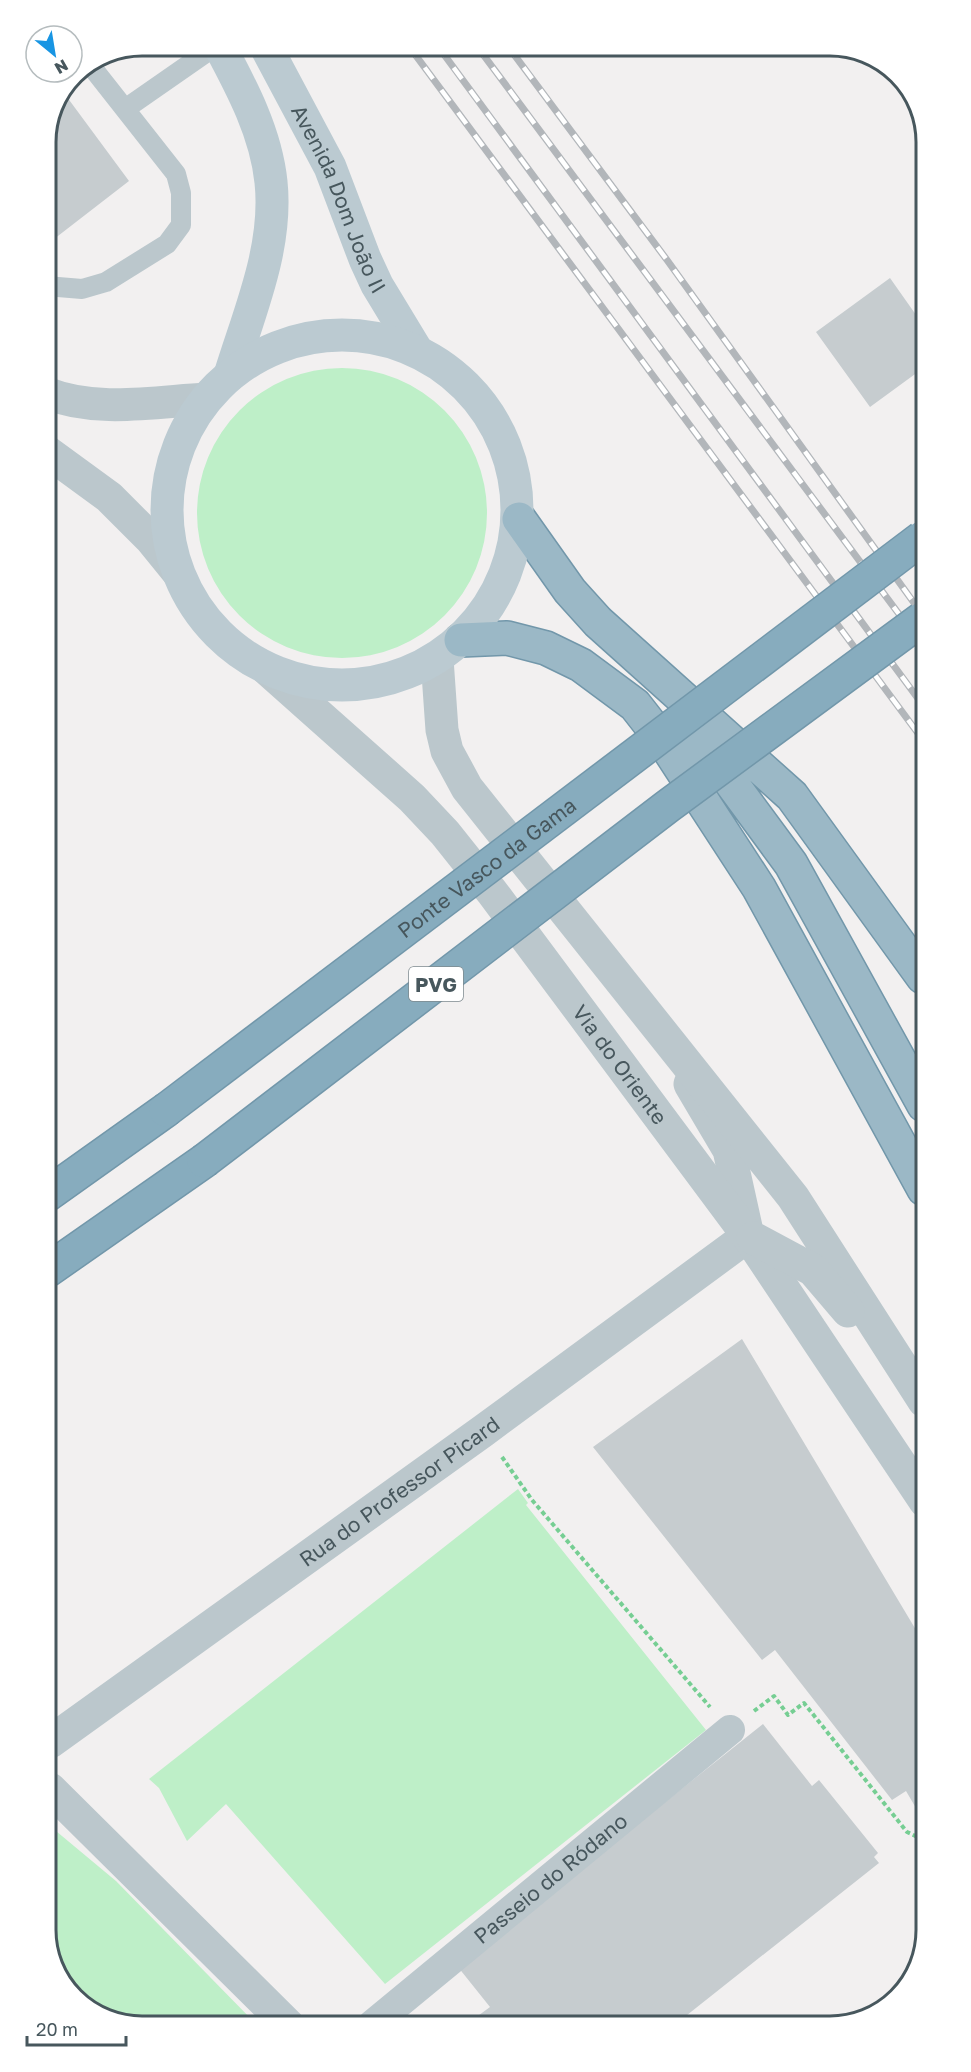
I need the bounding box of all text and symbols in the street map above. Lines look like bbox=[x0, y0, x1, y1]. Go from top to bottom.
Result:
north arrow bbox=[24, 24, 84, 84]
text: N bbox=[51, 55, 72, 79]
street label: Avenida Dom João II bbox=[286, 100, 392, 298]
street label: Ponte Vasco da Gama bbox=[392, 792, 581, 943]
road number: PVG bbox=[409, 967, 463, 1001]
street label: Via do Oriente bbox=[567, 999, 673, 1129]
street label: Rua do Professor Picard bbox=[294, 1410, 504, 1572]
street label: Passeio do Ródano bbox=[468, 1807, 632, 1949]
scale bar bbox=[27, 2009, 126, 2047]
text: 20 m bbox=[36, 2018, 78, 2040]

